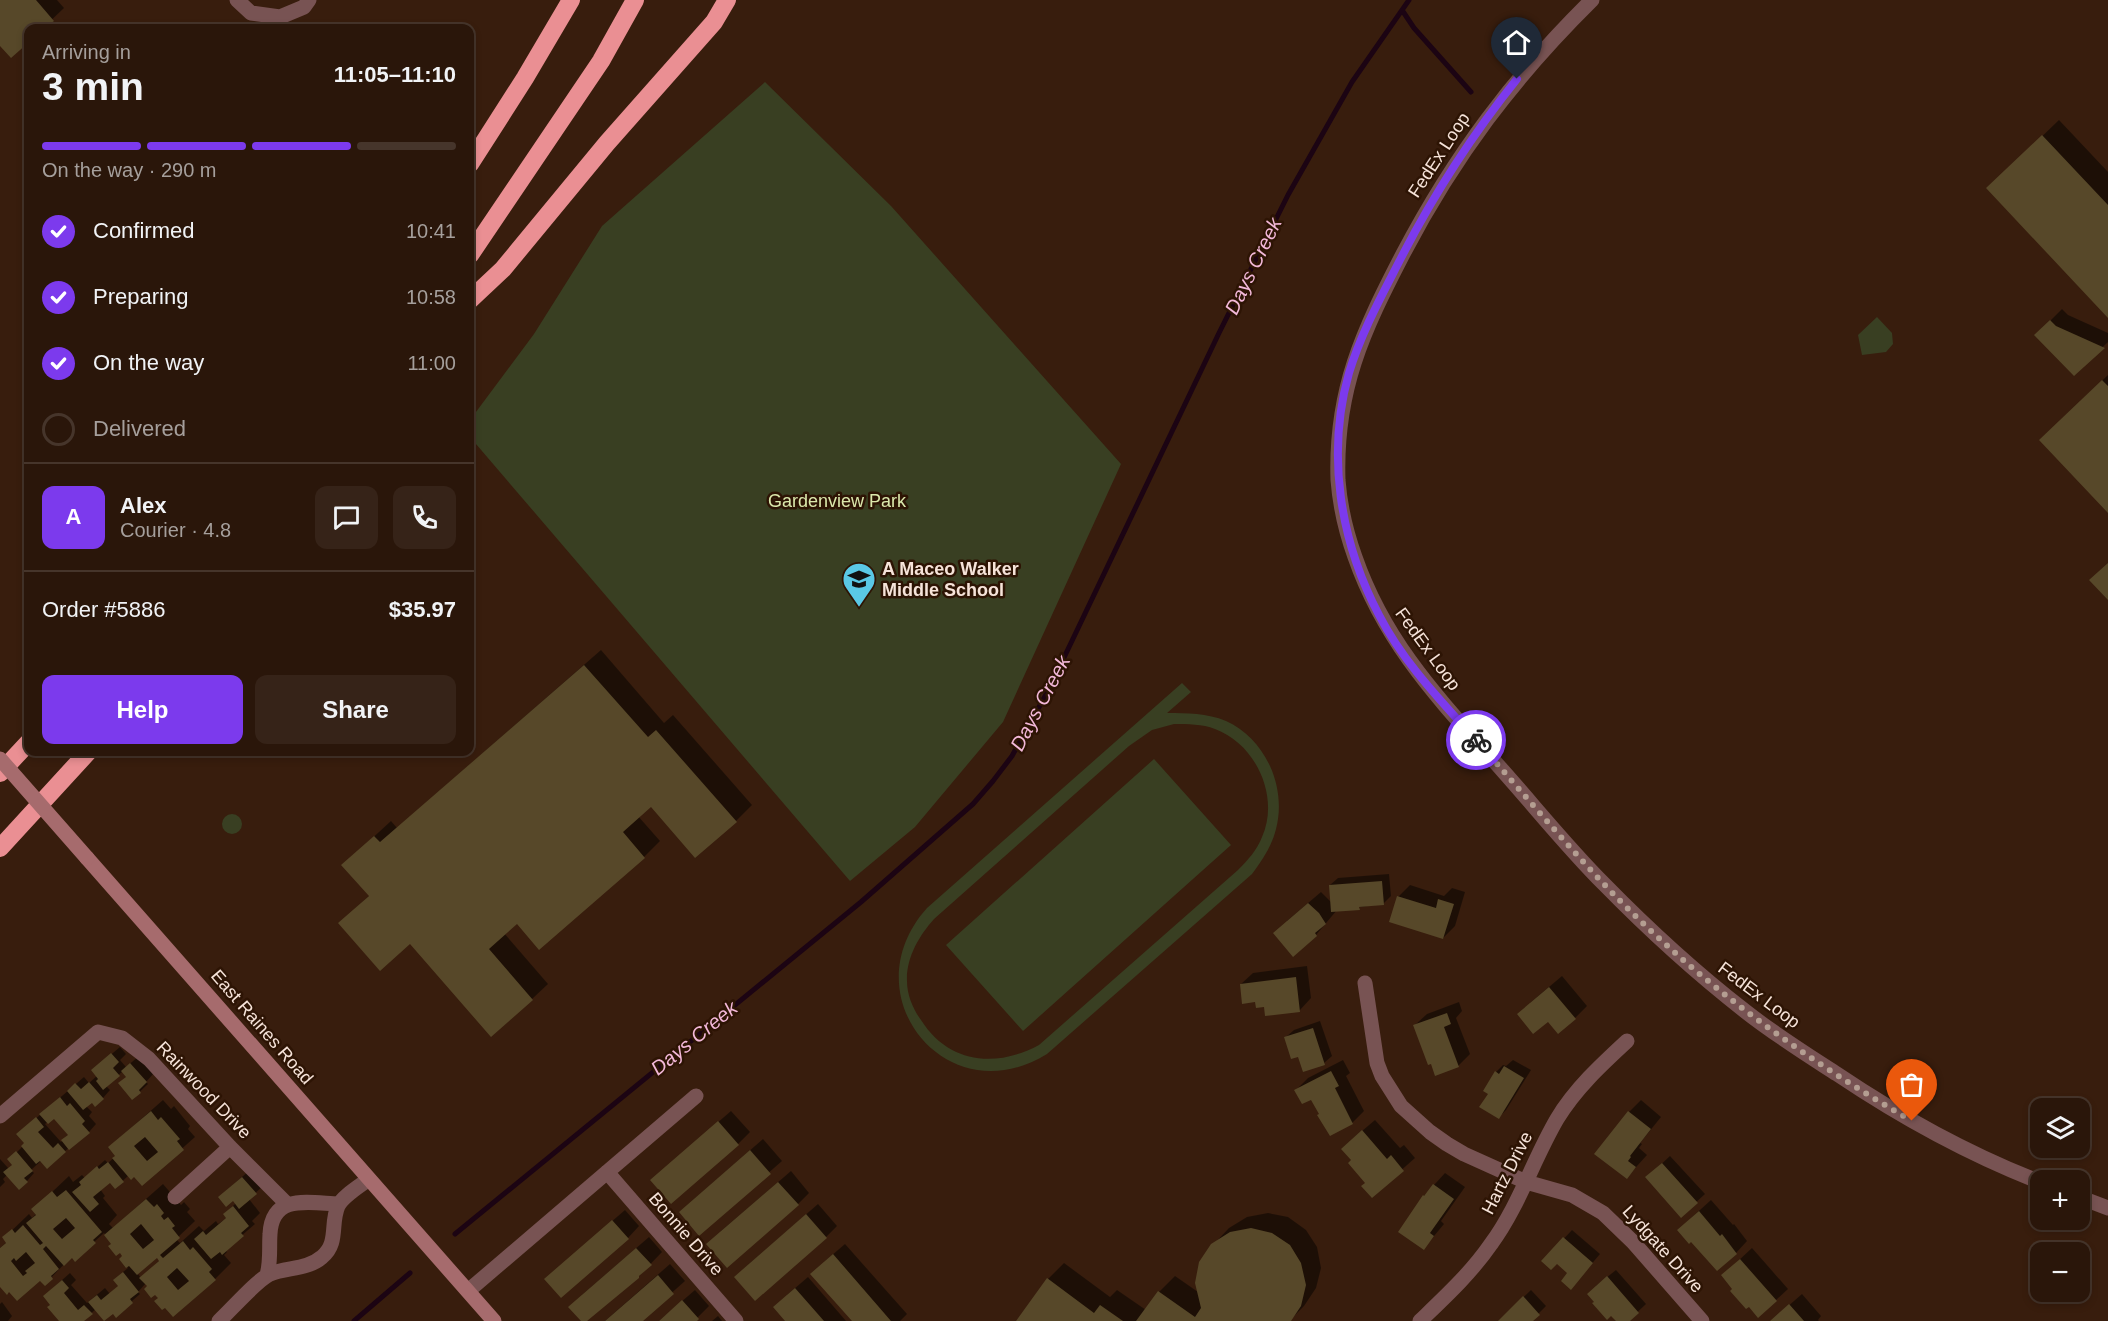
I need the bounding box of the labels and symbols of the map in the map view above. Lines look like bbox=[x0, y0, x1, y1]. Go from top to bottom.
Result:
pin bbox=[1491, 17, 1542, 79]
street label: FedEx Loop bbox=[1404, 109, 1474, 201]
water label: Days Creek bbox=[1220, 213, 1286, 318]
park label: Gardenview Park bbox=[768, 491, 907, 511]
place label: A Maceo Walker Middle School bbox=[882, 559, 1019, 600]
school or university icon: A Maceo Walker Middle School bbox=[841, 561, 877, 608]
street label: FedEx Loop bbox=[1391, 604, 1465, 694]
water label: Days Creek bbox=[1006, 651, 1075, 754]
courier bbox=[1446, 710, 1506, 770]
street label: FedEx Loop bbox=[1714, 958, 1804, 1032]
street label: East Raines Road bbox=[207, 966, 317, 1088]
water label: Days Creek bbox=[646, 996, 742, 1079]
street label: Rainwood Drive bbox=[153, 1037, 255, 1143]
pin bbox=[1886, 1059, 1937, 1121]
street label: Hartz Drive bbox=[1478, 1128, 1536, 1218]
street label: Bonnie Drive bbox=[645, 1189, 727, 1279]
street label: Lydgate Drive bbox=[1619, 1201, 1707, 1297]

